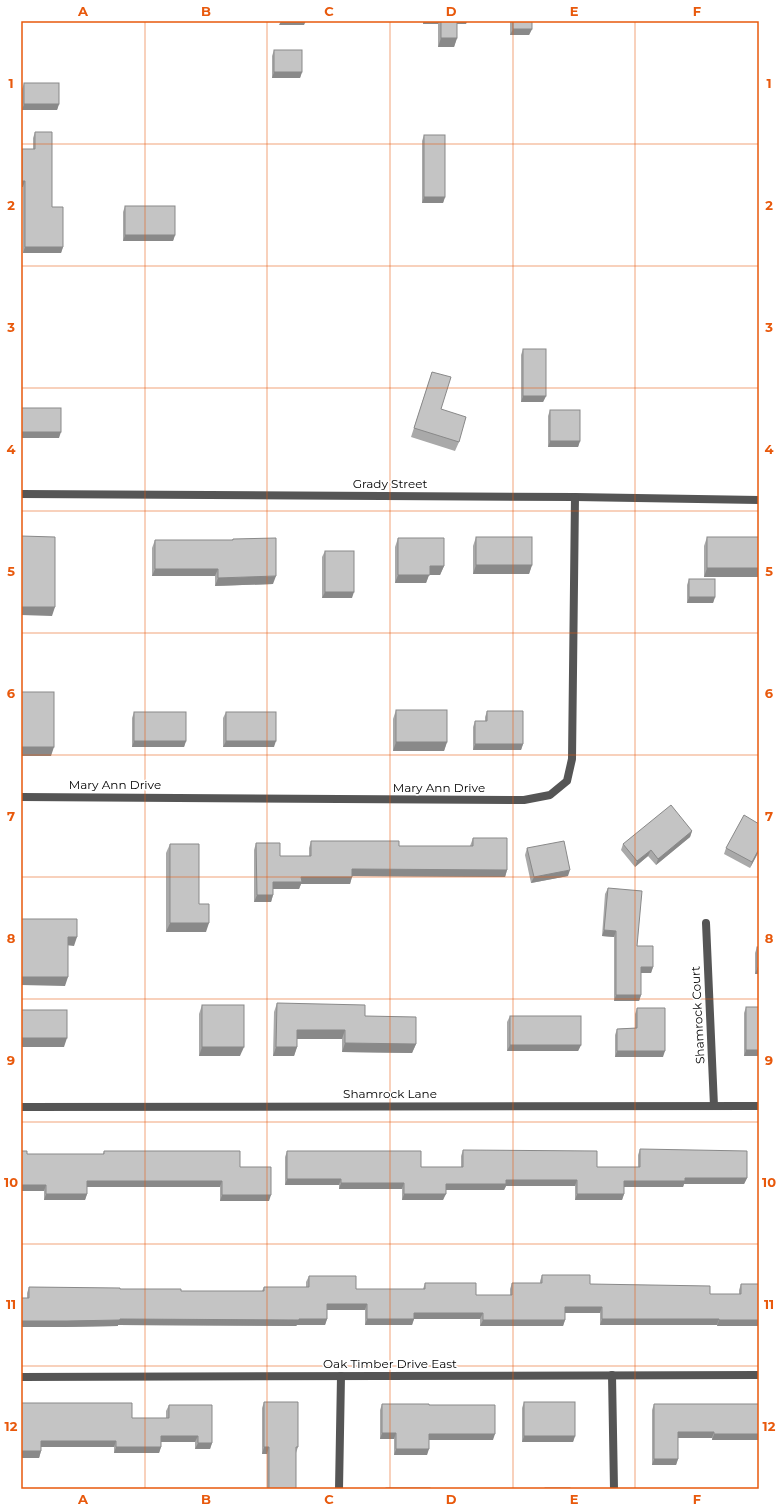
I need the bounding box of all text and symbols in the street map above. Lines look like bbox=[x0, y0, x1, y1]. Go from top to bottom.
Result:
text: A bbox=[77, 3, 89, 19]
text: B bbox=[201, 3, 211, 19]
text: C bbox=[324, 3, 334, 19]
text: D bbox=[446, 3, 457, 19]
text: E bbox=[570, 3, 579, 19]
text: F bbox=[693, 3, 701, 19]
text: 1 bbox=[8, 75, 14, 91]
text: 1 bbox=[766, 75, 772, 91]
text: 2 bbox=[7, 197, 15, 213]
text: 2 bbox=[765, 197, 773, 213]
text: 3 bbox=[6, 319, 15, 335]
text: 3 bbox=[764, 319, 773, 335]
text: 4 bbox=[7, 441, 16, 457]
text: 4 bbox=[765, 441, 774, 457]
street label: Grady Street bbox=[353, 476, 427, 491]
text: 5 bbox=[7, 563, 15, 579]
text: 5 bbox=[765, 563, 773, 579]
text: 6 bbox=[7, 685, 16, 701]
text: 6 bbox=[765, 685, 774, 701]
street label: Mary Ann Drive bbox=[69, 777, 161, 792]
street label: Mary Ann Drive bbox=[393, 780, 485, 795]
text: 7 bbox=[7, 808, 15, 824]
text: 7 bbox=[765, 808, 773, 824]
text: 8 bbox=[7, 930, 16, 946]
text: 8 bbox=[765, 930, 774, 946]
street label: Shamrock Court bbox=[687, 966, 708, 1064]
text: 9 bbox=[7, 1052, 15, 1068]
text: 9 bbox=[765, 1052, 773, 1068]
street label: Shamrock Lane bbox=[343, 1086, 437, 1101]
text: 10 bbox=[4, 1174, 18, 1190]
text: 10 bbox=[762, 1174, 776, 1190]
text: 11 bbox=[6, 1296, 16, 1312]
text: 11 bbox=[764, 1296, 774, 1312]
street label: Oak Timber Drive East bbox=[323, 1356, 457, 1371]
text: 12 bbox=[5, 1418, 18, 1434]
text: 12 bbox=[763, 1418, 776, 1434]
text: A bbox=[77, 1491, 89, 1507]
text: B bbox=[201, 1491, 211, 1507]
text: C bbox=[324, 1491, 334, 1507]
text: D bbox=[446, 1491, 457, 1507]
text: E bbox=[570, 1491, 579, 1507]
text: F bbox=[693, 1491, 701, 1507]

